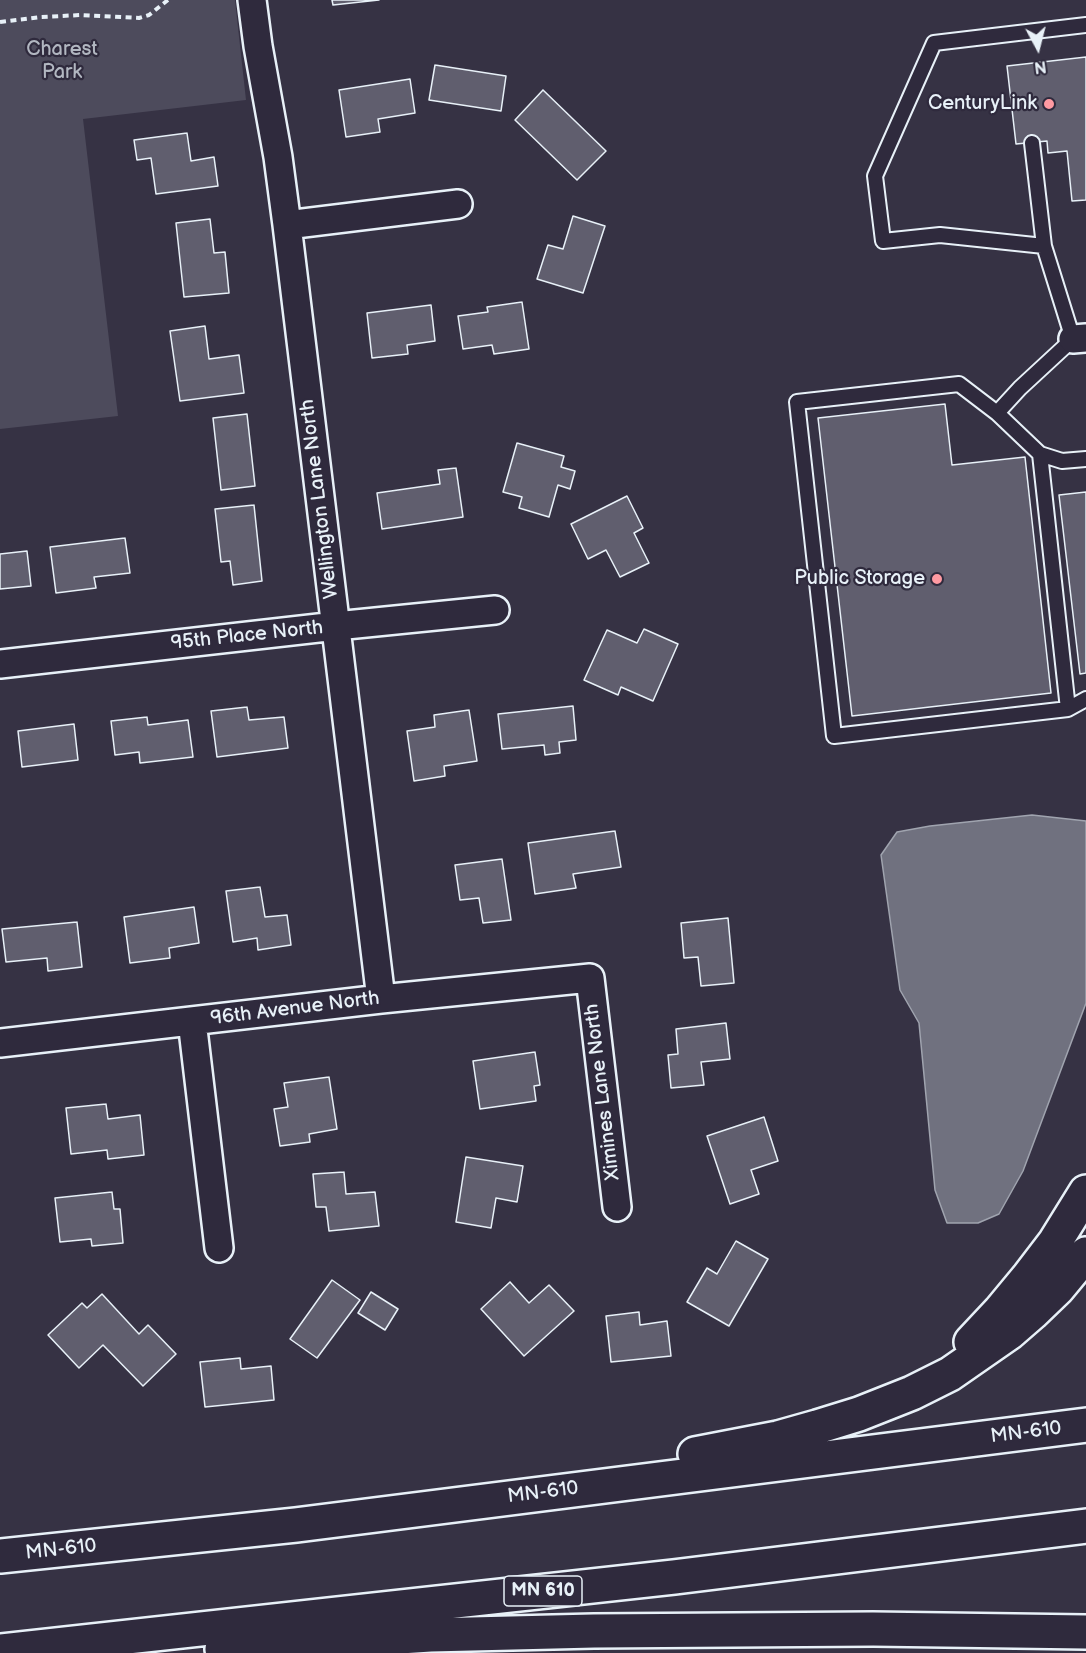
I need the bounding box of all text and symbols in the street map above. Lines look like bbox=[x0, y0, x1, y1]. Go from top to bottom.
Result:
north arrow bbox=[1008, 18, 1068, 78]
park label: Charest Park bbox=[26, 38, 98, 85]
text: N bbox=[1033, 56, 1047, 77]
place label: CenturyLink bbox=[928, 92, 1037, 116]
marker: CenturyLink bbox=[1042, 97, 1056, 111]
street label: Wellington Lane North bbox=[296, 398, 344, 600]
place label: Public Storage bbox=[794, 567, 925, 591]
marker: Public Storage bbox=[930, 572, 944, 586]
street label: 95th Place North bbox=[170, 616, 324, 656]
street label: 96th Avenue North bbox=[209, 987, 381, 1031]
street label: Ximines Lane North bbox=[580, 1002, 626, 1182]
street label: MN-610 bbox=[989, 1417, 1063, 1449]
street label: MN-610 bbox=[506, 1477, 580, 1509]
street label: MN-610 bbox=[24, 1534, 98, 1566]
road number: MN 610 bbox=[504, 1576, 582, 1606]

